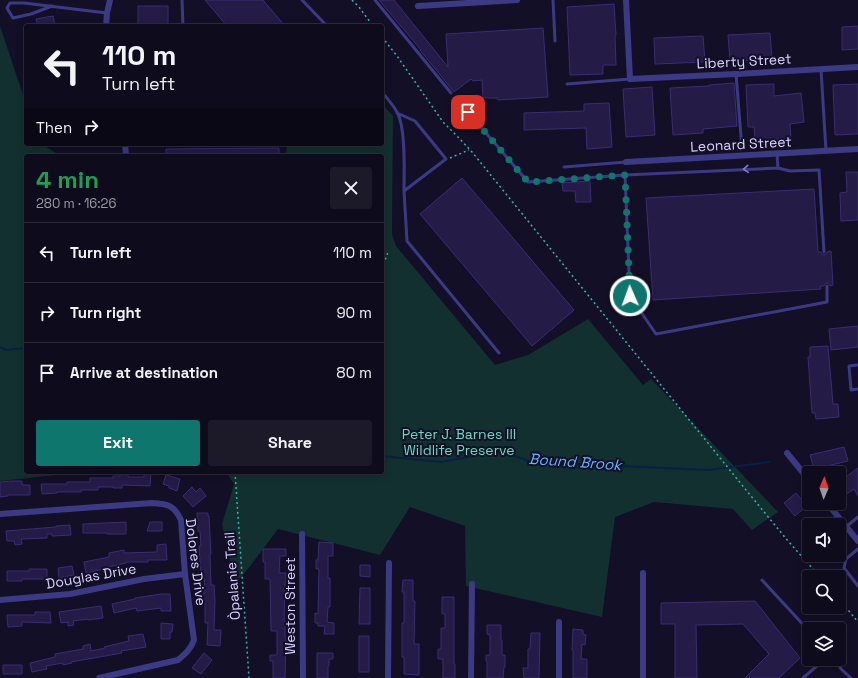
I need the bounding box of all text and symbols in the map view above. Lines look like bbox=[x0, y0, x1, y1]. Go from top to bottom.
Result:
text: 110 m bbox=[102, 37, 176, 73]
icon: left bbox=[36, 40, 88, 92]
street label: Liberty Street bbox=[696, 50, 792, 72]
text: Turn left bbox=[102, 72, 175, 95]
pin bbox=[451, 95, 485, 129]
icon: arrive bbox=[457, 101, 479, 123]
icon: right bbox=[80, 116, 102, 138]
text: Then bbox=[36, 118, 72, 137]
street label: Leonard Street bbox=[690, 132, 792, 156]
text: 4 min bbox=[36, 164, 99, 195]
one-way arrow bbox=[743, 165, 749, 174]
button: close bbox=[330, 167, 372, 209]
text: 280 m · 16:26 bbox=[36, 195, 116, 212]
icon: left bbox=[36, 242, 58, 264]
text: Turn left bbox=[70, 243, 132, 262]
text: 110 m bbox=[333, 243, 372, 262]
position arrow bbox=[609, 275, 651, 317]
icon: right bbox=[36, 302, 58, 324]
text: Turn right bbox=[70, 303, 141, 322]
text: 90 m bbox=[336, 303, 372, 322]
icon: arrive bbox=[36, 362, 58, 384]
text: Arrive at destination bbox=[70, 363, 218, 382]
text: 80 m bbox=[336, 363, 372, 382]
button: Exit bbox=[36, 420, 200, 466]
button: Share bbox=[208, 420, 372, 466]
park label: Peter J. Barnes III Wildlife Preserve bbox=[402, 425, 516, 459]
water label: Bound Brook bbox=[528, 449, 624, 474]
north arrow bbox=[802, 466, 846, 510]
map controls bbox=[802, 466, 846, 666]
street label: Dolores Drive bbox=[182, 517, 210, 607]
button: sound bbox=[802, 518, 846, 562]
street label: Òpalanie Trail bbox=[220, 531, 244, 621]
street label: Weston Street bbox=[281, 557, 299, 655]
street label: Douglas Drive bbox=[44, 559, 138, 593]
button: search bbox=[802, 570, 846, 614]
button: layers bbox=[802, 622, 846, 666]

